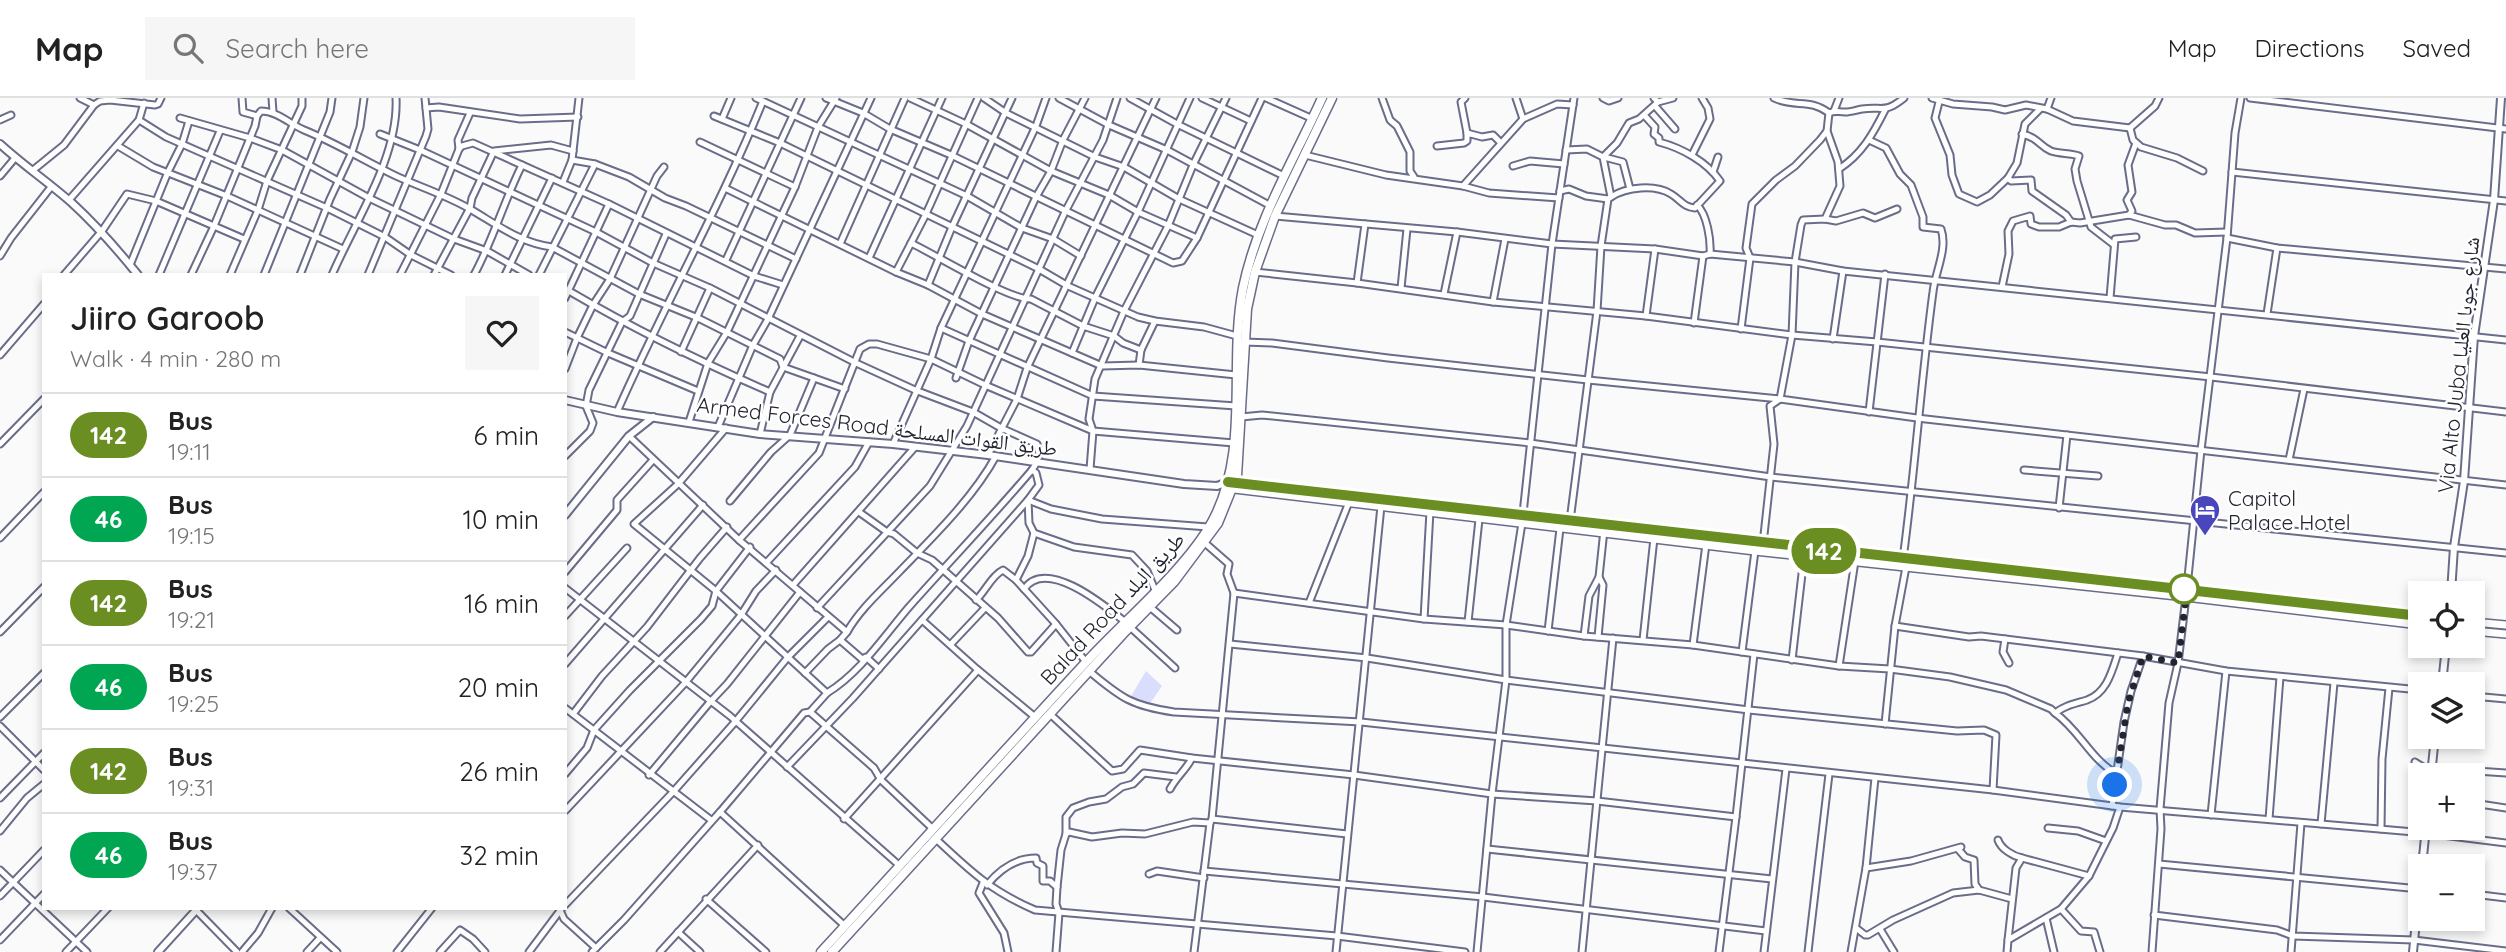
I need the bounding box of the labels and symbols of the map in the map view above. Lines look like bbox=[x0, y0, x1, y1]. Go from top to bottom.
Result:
street label: Via Alto Juba شارع جوبا العليا bbox=[2432, 236, 2485, 495]
street label: Armed Forces Road طريق القوات المسلحة bbox=[695, 391, 1059, 462]
place label: Capitol Palace Hotel bbox=[2228, 485, 2351, 535]
hotel icon: Capitol Palace Hotel bbox=[2188, 493, 2222, 537]
street label: Balad Road طريق البلد bbox=[1034, 526, 1190, 691]
line badge: 142 bbox=[1784, 528, 1864, 574]
unlabelled marker bbox=[2169, 574, 2199, 604]
your location bbox=[2097, 767, 2132, 802]

